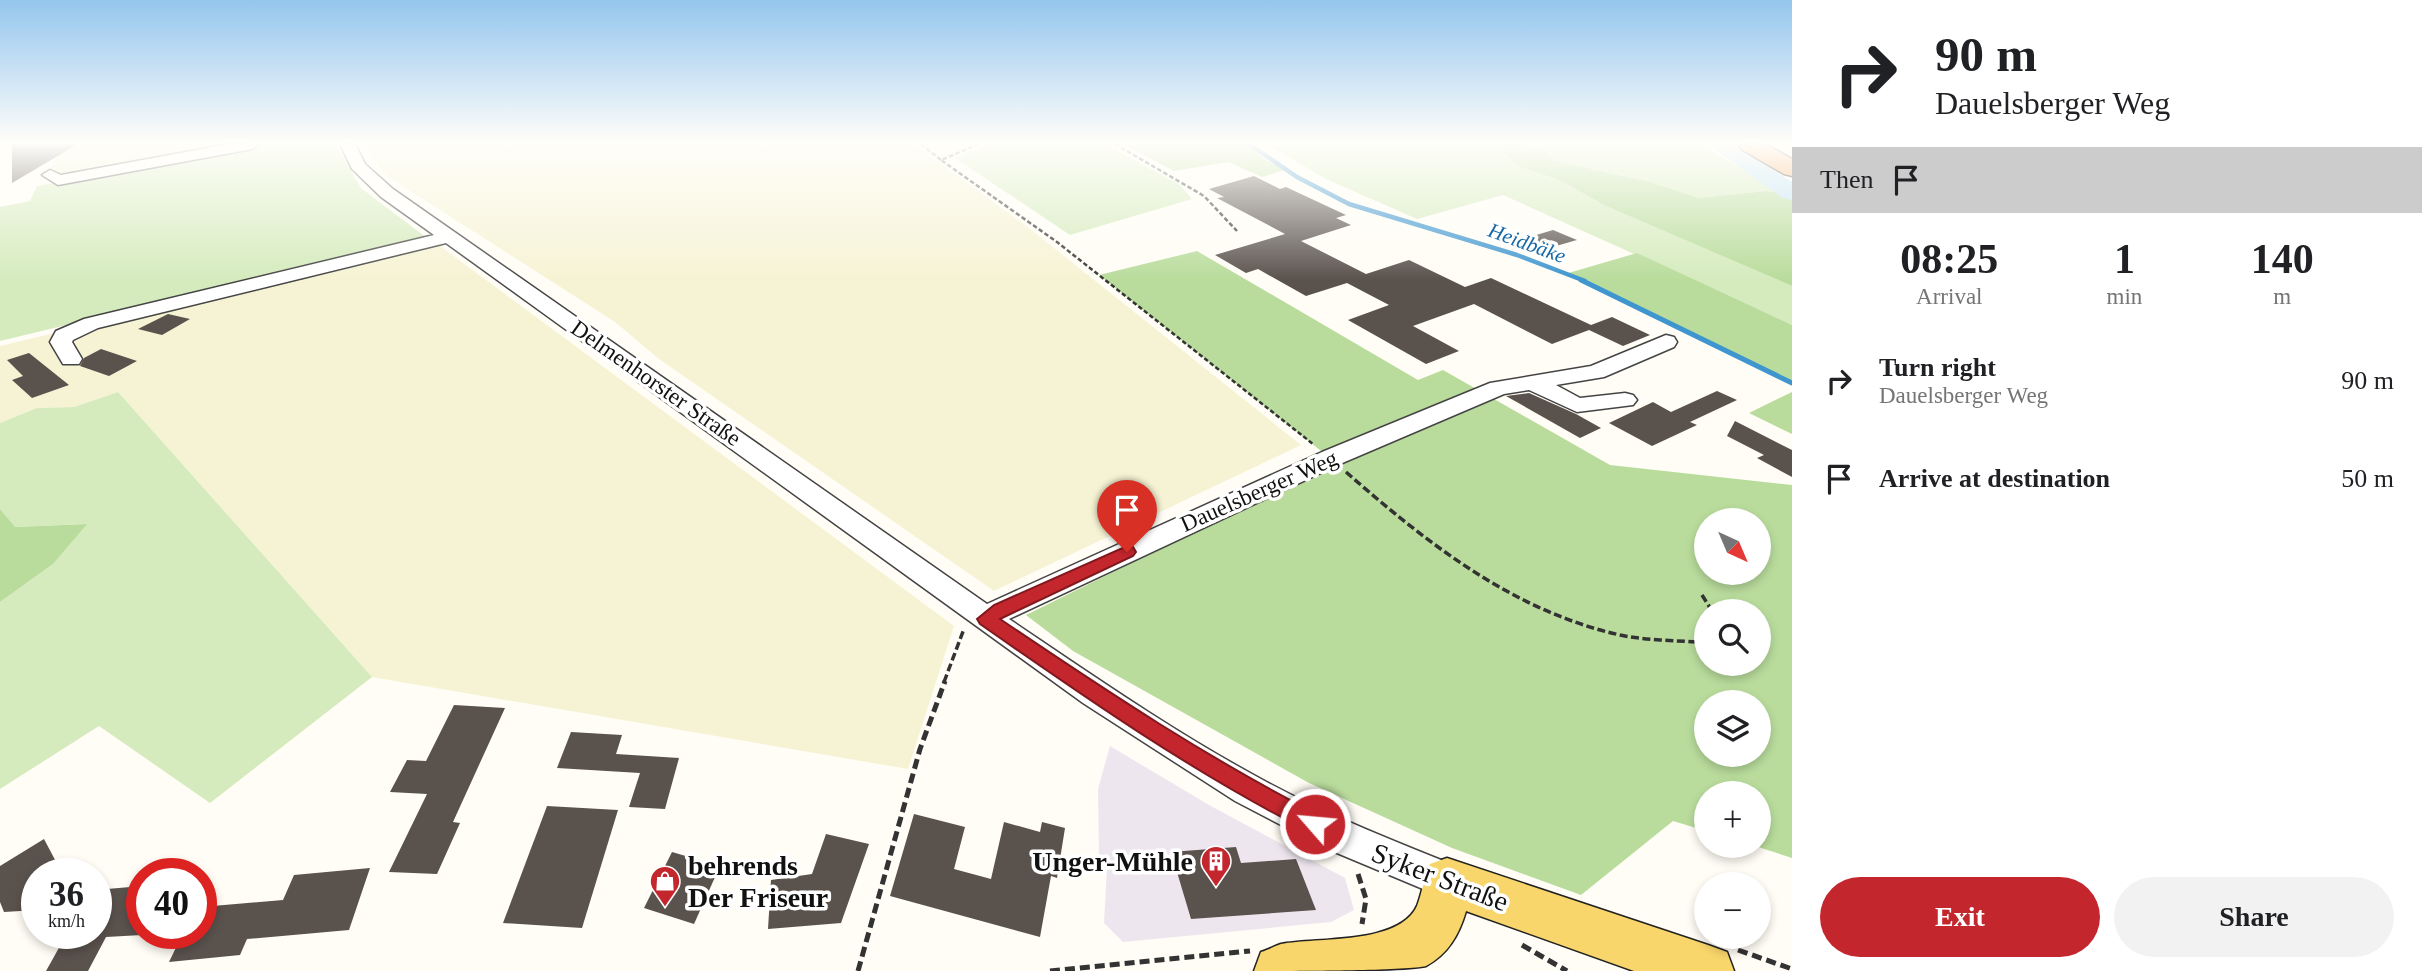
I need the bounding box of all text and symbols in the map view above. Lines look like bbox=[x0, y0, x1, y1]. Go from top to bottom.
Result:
text: 90 m bbox=[1935, 27, 2037, 82]
icon: right bbox=[1820, 28, 1911, 119]
text: Dauelsberger Weg bbox=[1935, 85, 2170, 121]
icon: arrive bbox=[1887, 161, 1925, 199]
text: Then bbox=[1820, 165, 1873, 194]
water label: Heidbäke bbox=[1484, 218, 1569, 268]
text: 08:25 bbox=[1900, 236, 1998, 282]
text: 1 bbox=[2114, 236, 2135, 282]
text: 140 bbox=[2251, 236, 2314, 282]
text: Arrival bbox=[1916, 284, 1983, 309]
text: min bbox=[2107, 284, 2142, 309]
text: m bbox=[2273, 284, 2291, 309]
street label: Delmenhorster Straße bbox=[566, 315, 746, 451]
text: Turn right bbox=[1879, 353, 1996, 382]
icon: right bbox=[1820, 362, 1858, 400]
text: 90 m bbox=[2341, 366, 2394, 395]
text: Dauelsberger Weg bbox=[1879, 383, 2048, 408]
street label: Dauelsberger Weg bbox=[1177, 445, 1342, 537]
icon: arrive bbox=[1820, 460, 1858, 498]
text: Arrive at destination bbox=[1879, 464, 2110, 493]
text: 50 m bbox=[2341, 464, 2394, 493]
pin bbox=[1097, 480, 1157, 552]
icon: arrive bbox=[1108, 491, 1146, 529]
north arrow bbox=[1694, 508, 1771, 584]
map controls bbox=[1694, 508, 1771, 949]
button: search bbox=[1694, 599, 1771, 676]
button: layers bbox=[1694, 690, 1771, 767]
button: + bbox=[1694, 781, 1771, 858]
position arrow bbox=[1278, 787, 1352, 861]
street label: Syker Straße bbox=[1367, 837, 1513, 917]
building icon: Unger-Mühle bbox=[1199, 844, 1233, 888]
place label: Unger-Mühle bbox=[1032, 846, 1193, 877]
place label: behrends Der Friseur bbox=[688, 850, 828, 913]
speed limit sign: 40 bbox=[126, 858, 217, 949]
shop icon: behrends Der Friseur bbox=[648, 864, 682, 908]
button: − bbox=[1694, 872, 1771, 949]
text: 36 bbox=[49, 875, 84, 914]
button: Exit bbox=[1820, 877, 2100, 957]
button: Share bbox=[2114, 877, 2394, 957]
text: km/h bbox=[48, 911, 85, 931]

